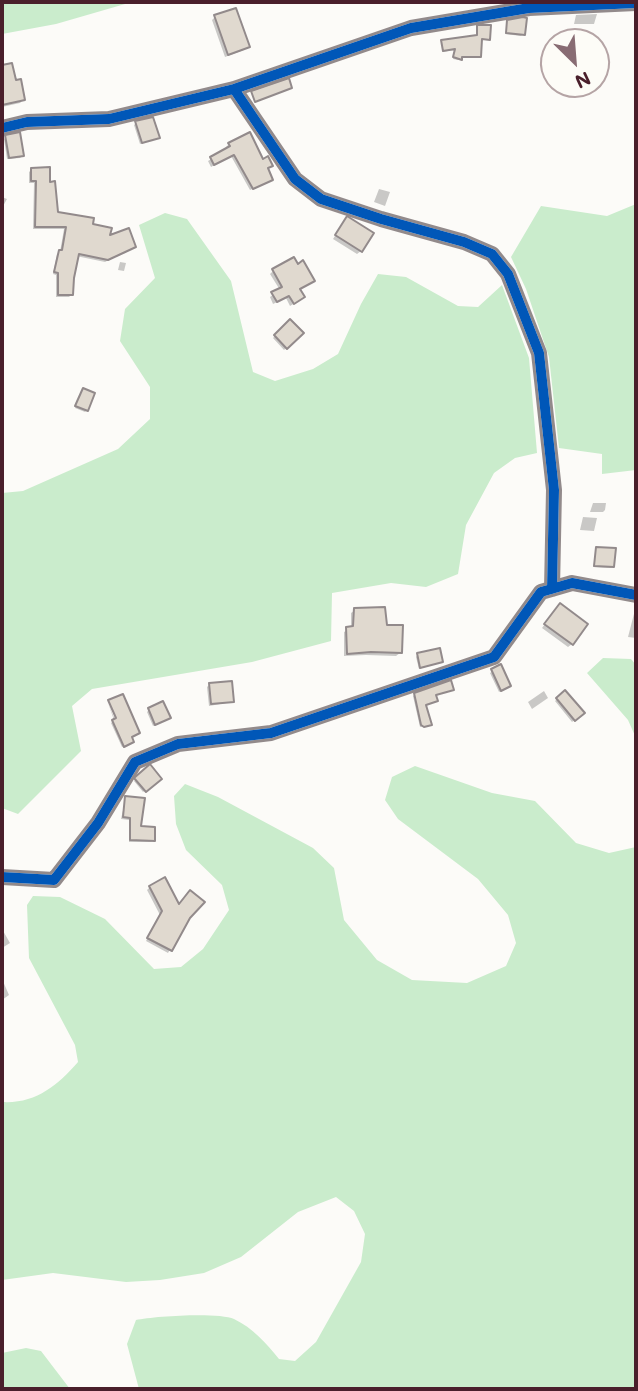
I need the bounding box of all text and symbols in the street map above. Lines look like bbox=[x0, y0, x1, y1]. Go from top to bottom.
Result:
north arrow bbox=[540, 28, 610, 98]
text: N bbox=[571, 66, 595, 95]

